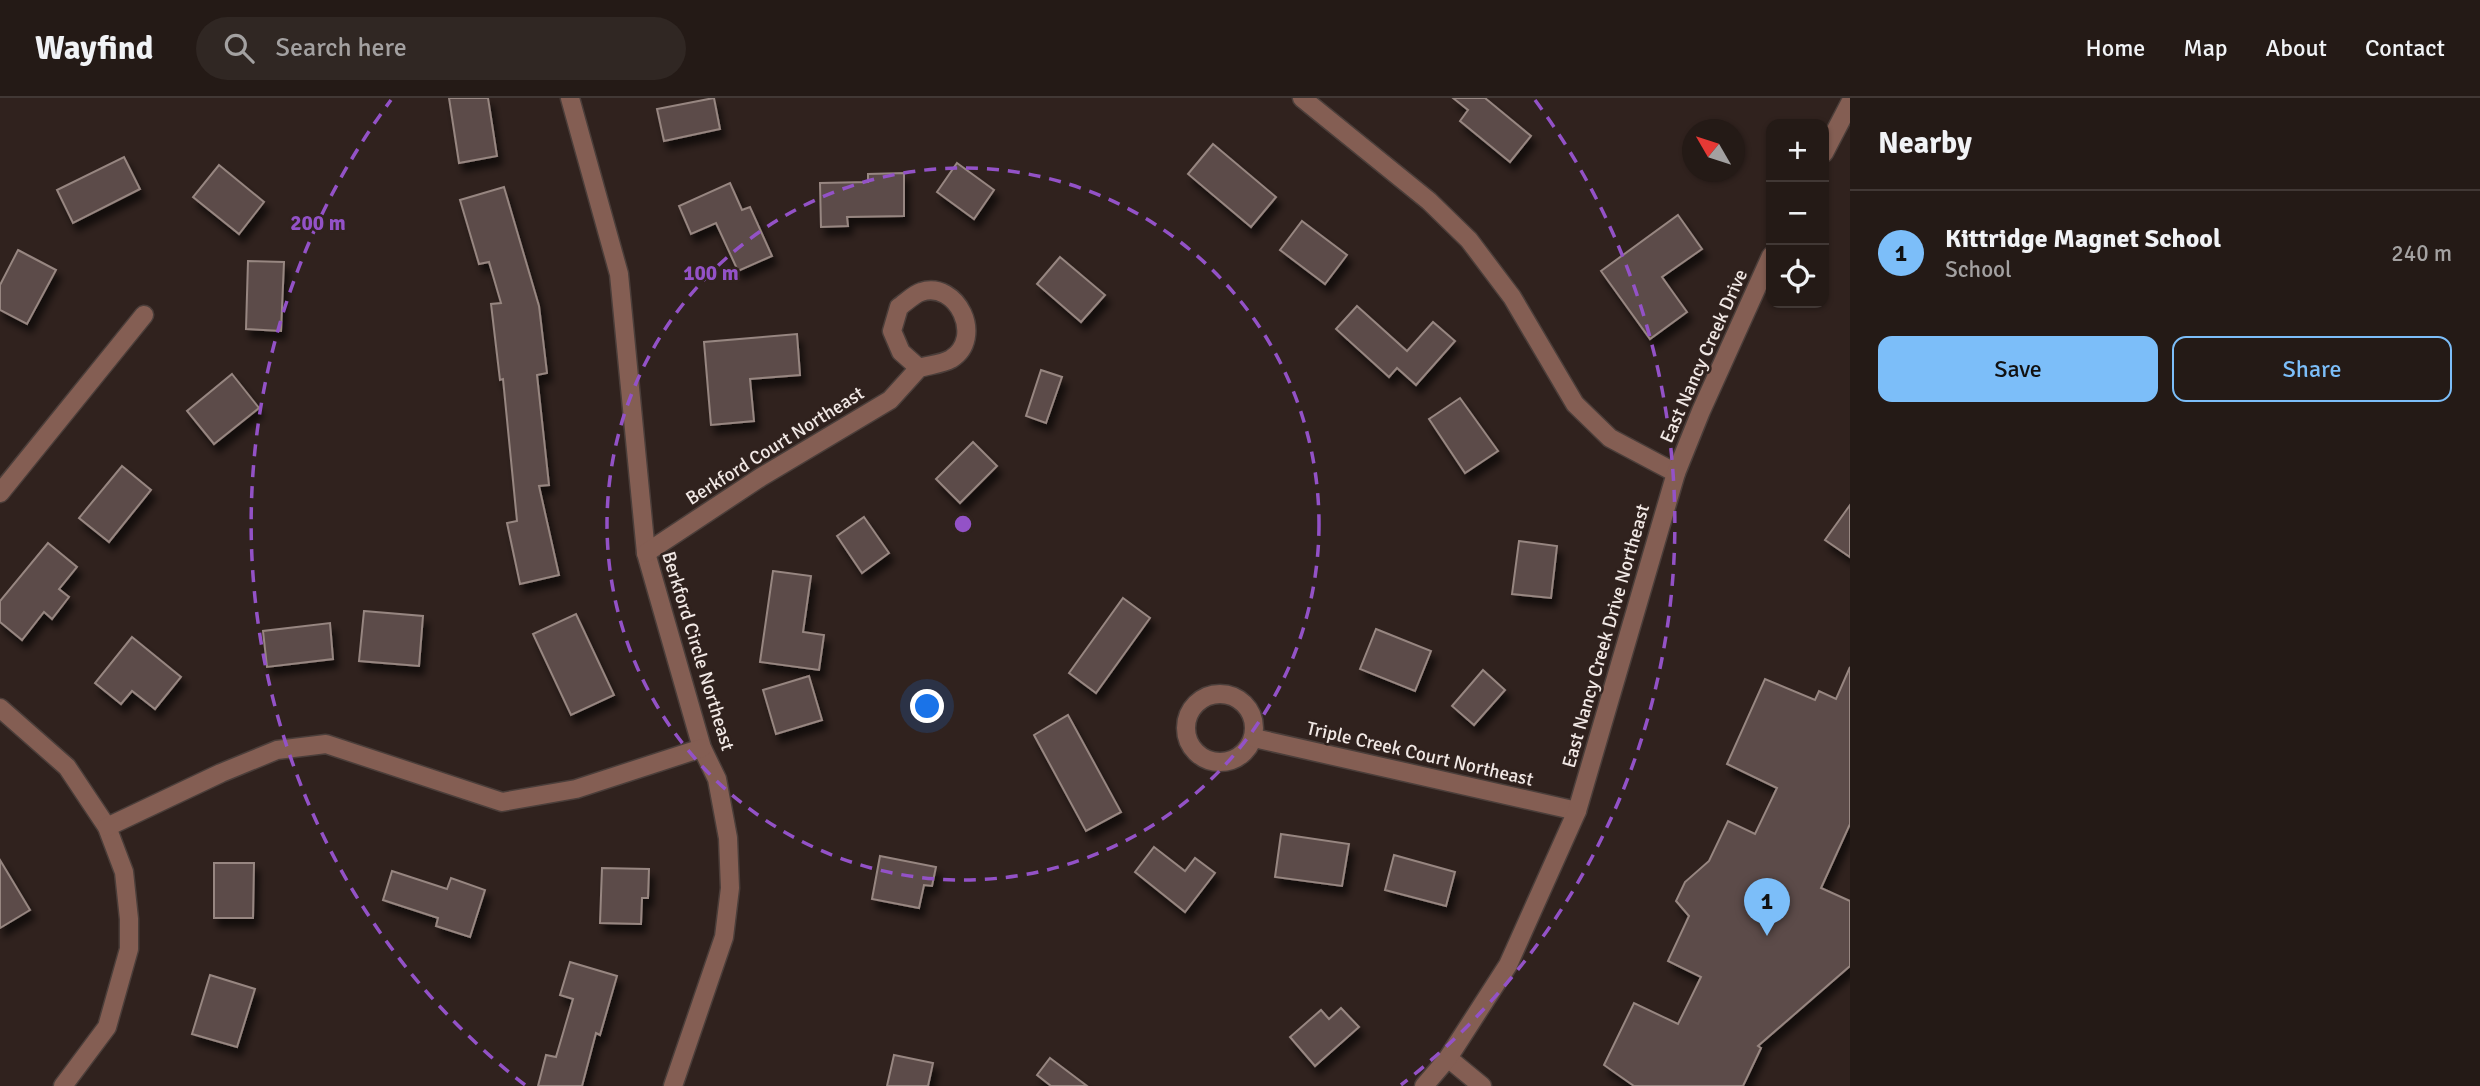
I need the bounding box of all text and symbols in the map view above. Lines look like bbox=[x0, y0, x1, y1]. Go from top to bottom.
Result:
search box bbox=[196, 17, 686, 80]
text: Wayfind bbox=[35, 28, 154, 69]
icon: search bbox=[220, 29, 258, 67]
text: Search here bbox=[276, 32, 407, 64]
text: Home bbox=[2085, 33, 2145, 63]
text: Map bbox=[2183, 33, 2228, 63]
text: About bbox=[2266, 33, 2327, 63]
text: Contact bbox=[2365, 33, 2445, 63]
north arrow bbox=[1682, 119, 1745, 182]
map controls bbox=[1766, 119, 1829, 308]
button: + bbox=[1766, 119, 1829, 182]
text: Nearby bbox=[1878, 125, 1972, 162]
button: − bbox=[1766, 182, 1829, 245]
text: 200 m bbox=[290, 210, 346, 236]
text: Kittridge Magnet School bbox=[1945, 223, 2221, 255]
text: 1 bbox=[1895, 239, 1907, 268]
text: 240 m bbox=[2391, 239, 2452, 268]
button: locate bbox=[1766, 245, 1829, 308]
text: School bbox=[1945, 255, 2012, 284]
text: 100 m bbox=[683, 260, 739, 286]
street label: East Nancy Creek Drive bbox=[1655, 265, 1753, 447]
button: Save bbox=[1878, 336, 2158, 402]
button: Share bbox=[2172, 336, 2452, 402]
street label: Berkford Court Northeast bbox=[681, 381, 869, 511]
street label: East Nancy Creek Drive Northeast bbox=[1557, 501, 1655, 771]
centre of rings bbox=[951, 512, 975, 536]
street label: Berkford Circle Northeast bbox=[656, 548, 740, 754]
your location bbox=[910, 689, 944, 723]
street label: Triple Creek Court Northeast bbox=[1304, 716, 1536, 792]
pin: 1 bbox=[1744, 878, 1790, 936]

